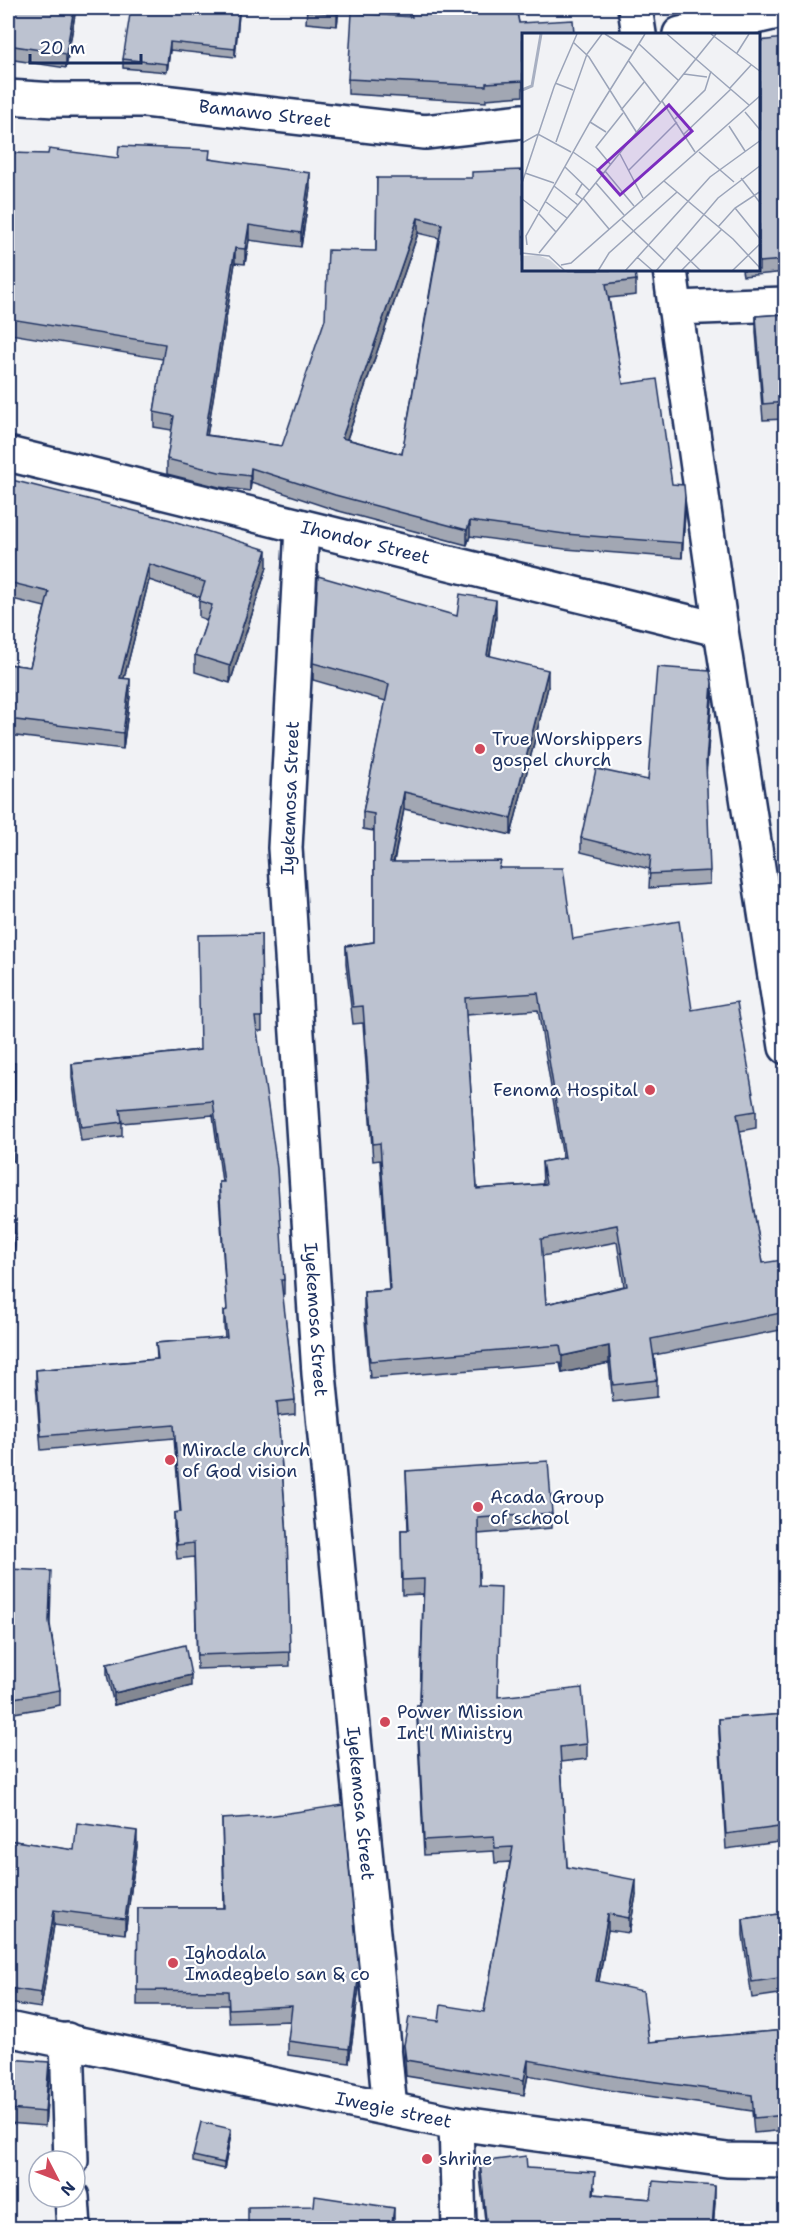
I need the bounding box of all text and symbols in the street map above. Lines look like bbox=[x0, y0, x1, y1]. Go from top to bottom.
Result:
scale bar bbox=[30, 27, 141, 65]
inset map bbox=[522, 33, 760, 272]
text: 20 m bbox=[39, 36, 85, 60]
street label: Bamawo Street bbox=[198, 94, 333, 133]
street label: Ihondor Street bbox=[298, 515, 432, 570]
street label: Iyekemosa Street bbox=[275, 720, 305, 875]
place label: True Worshippers gospel church bbox=[492, 727, 643, 772]
marker: True Worshippers gospel church bbox=[473, 742, 487, 756]
place label: Fenoma Hospital bbox=[493, 1078, 639, 1102]
marker: Fenoma Hospital bbox=[643, 1083, 657, 1097]
street label: Iyekemosa Street bbox=[299, 1242, 333, 1398]
place label: Miracle church of God vision bbox=[182, 1438, 310, 1483]
marker: Miracle church of God vision bbox=[163, 1453, 177, 1467]
place label: Acada Group of school bbox=[490, 1485, 604, 1530]
marker: Acada Group of school bbox=[471, 1500, 485, 1514]
place label: Power Mission Int'l Ministry bbox=[397, 1700, 523, 1745]
marker: Power Mission Int'l Ministry bbox=[378, 1715, 392, 1729]
street label: Iyekemosa Street bbox=[341, 1726, 380, 1881]
place label: Ighodala Imadegbelo san & co bbox=[185, 1941, 370, 1986]
marker: Ighodala Imadegbelo san & co bbox=[166, 1956, 180, 1970]
street label: Iwegie street bbox=[333, 2086, 454, 2134]
place label: shrine bbox=[439, 2147, 492, 2171]
north arrow bbox=[27, 2149, 87, 2209]
marker: shrine bbox=[420, 2152, 434, 2166]
text: N bbox=[56, 2177, 80, 2200]

